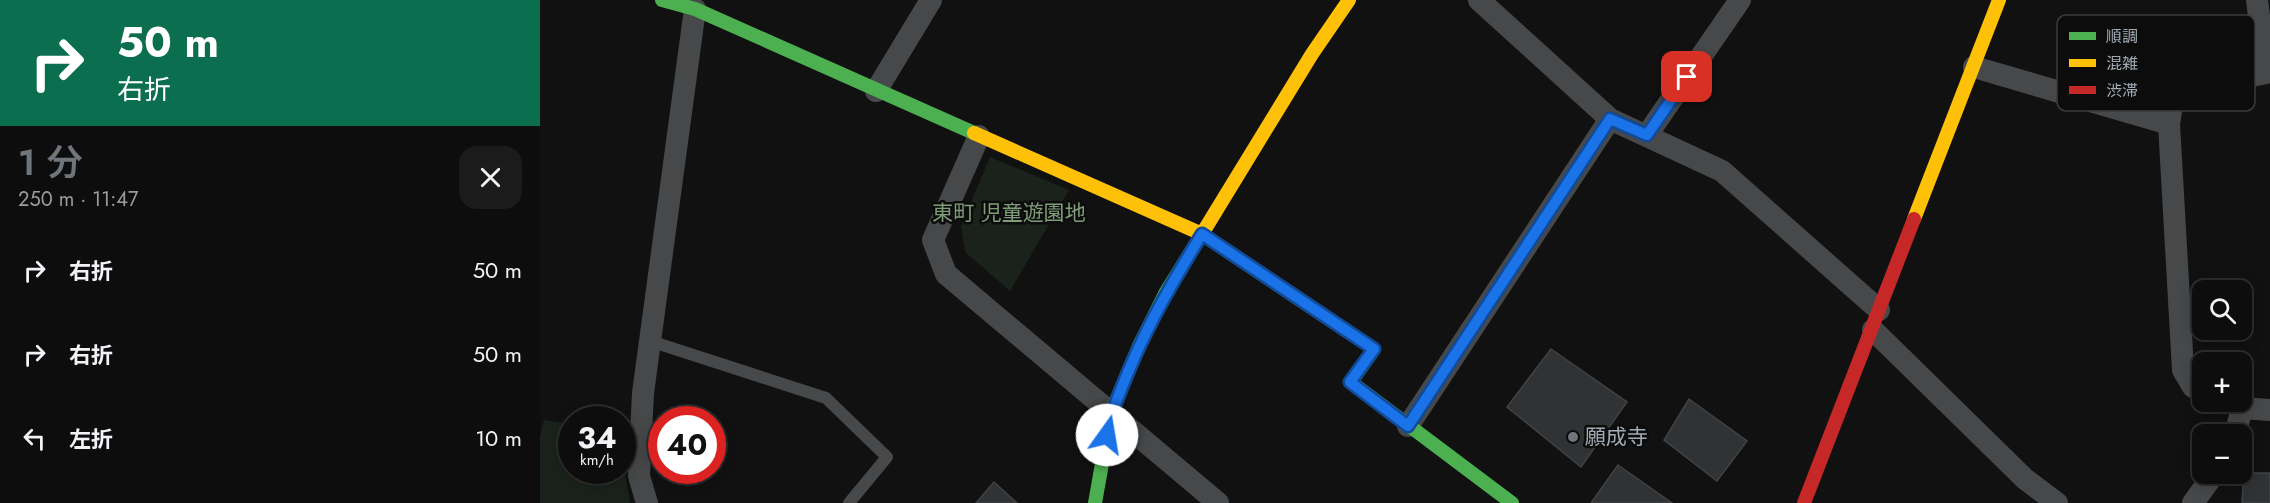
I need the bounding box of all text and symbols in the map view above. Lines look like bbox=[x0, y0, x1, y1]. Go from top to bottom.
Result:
text: 50 m bbox=[117, 12, 219, 73]
legend bbox=[2057, 15, 2255, 111]
icon: right bbox=[18, 24, 96, 102]
text: 順調 bbox=[2106, 25, 2138, 48]
pin bbox=[1661, 51, 1712, 102]
text: 混雑 bbox=[2106, 52, 2138, 75]
icon: arrive bbox=[1670, 60, 1703, 93]
text: 右折 bbox=[117, 70, 171, 109]
text: 渋滞 bbox=[2106, 79, 2138, 102]
text: 1 分 bbox=[18, 136, 82, 188]
button: close bbox=[459, 146, 522, 209]
text: 250 m · 11:47 bbox=[18, 185, 138, 214]
park label: 東町 児童遊園地 bbox=[932, 198, 1086, 228]
icon: right bbox=[18, 254, 51, 287]
text: 50 m bbox=[473, 254, 522, 286]
text: 右折 bbox=[69, 255, 113, 287]
map controls bbox=[2192, 280, 2252, 484]
button: search bbox=[2192, 280, 2252, 340]
icon: right bbox=[18, 338, 51, 371]
text: 50 m bbox=[473, 338, 522, 370]
text: 右折 bbox=[69, 339, 113, 371]
button: + bbox=[2192, 352, 2252, 412]
position arrow bbox=[1075, 403, 1139, 467]
speed limit sign: 40 bbox=[648, 406, 726, 484]
text: 34 bbox=[577, 416, 617, 459]
icon: left bbox=[18, 422, 51, 455]
text: 10 m bbox=[475, 422, 522, 454]
place label: 願成寺 bbox=[1585, 422, 1648, 452]
text: 左折 bbox=[69, 423, 113, 455]
button: − bbox=[2192, 424, 2252, 484]
marker: 願成寺 bbox=[1566, 430, 1580, 444]
text: km/h bbox=[580, 449, 614, 471]

